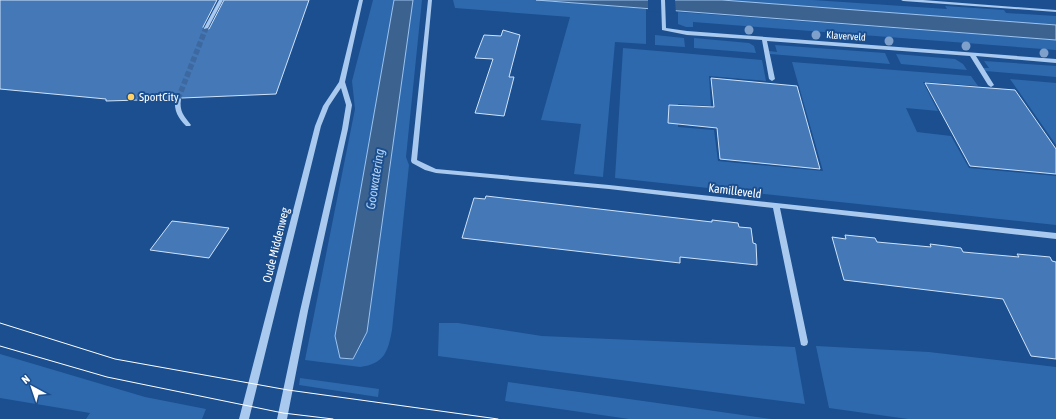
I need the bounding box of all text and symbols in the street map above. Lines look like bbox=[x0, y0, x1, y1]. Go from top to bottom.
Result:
street label: Klaverveld bbox=[826, 29, 866, 43]
place label: SportCity bbox=[139, 90, 179, 104]
marker: SportCity bbox=[126, 92, 136, 102]
water label: Goowatering bbox=[363, 147, 387, 211]
street label: Kamilleveld bbox=[708, 181, 762, 201]
street label: Oude Middenweg bbox=[260, 205, 292, 284]
north arrow bbox=[12, 367, 52, 407]
text: N bbox=[19, 373, 32, 386]

